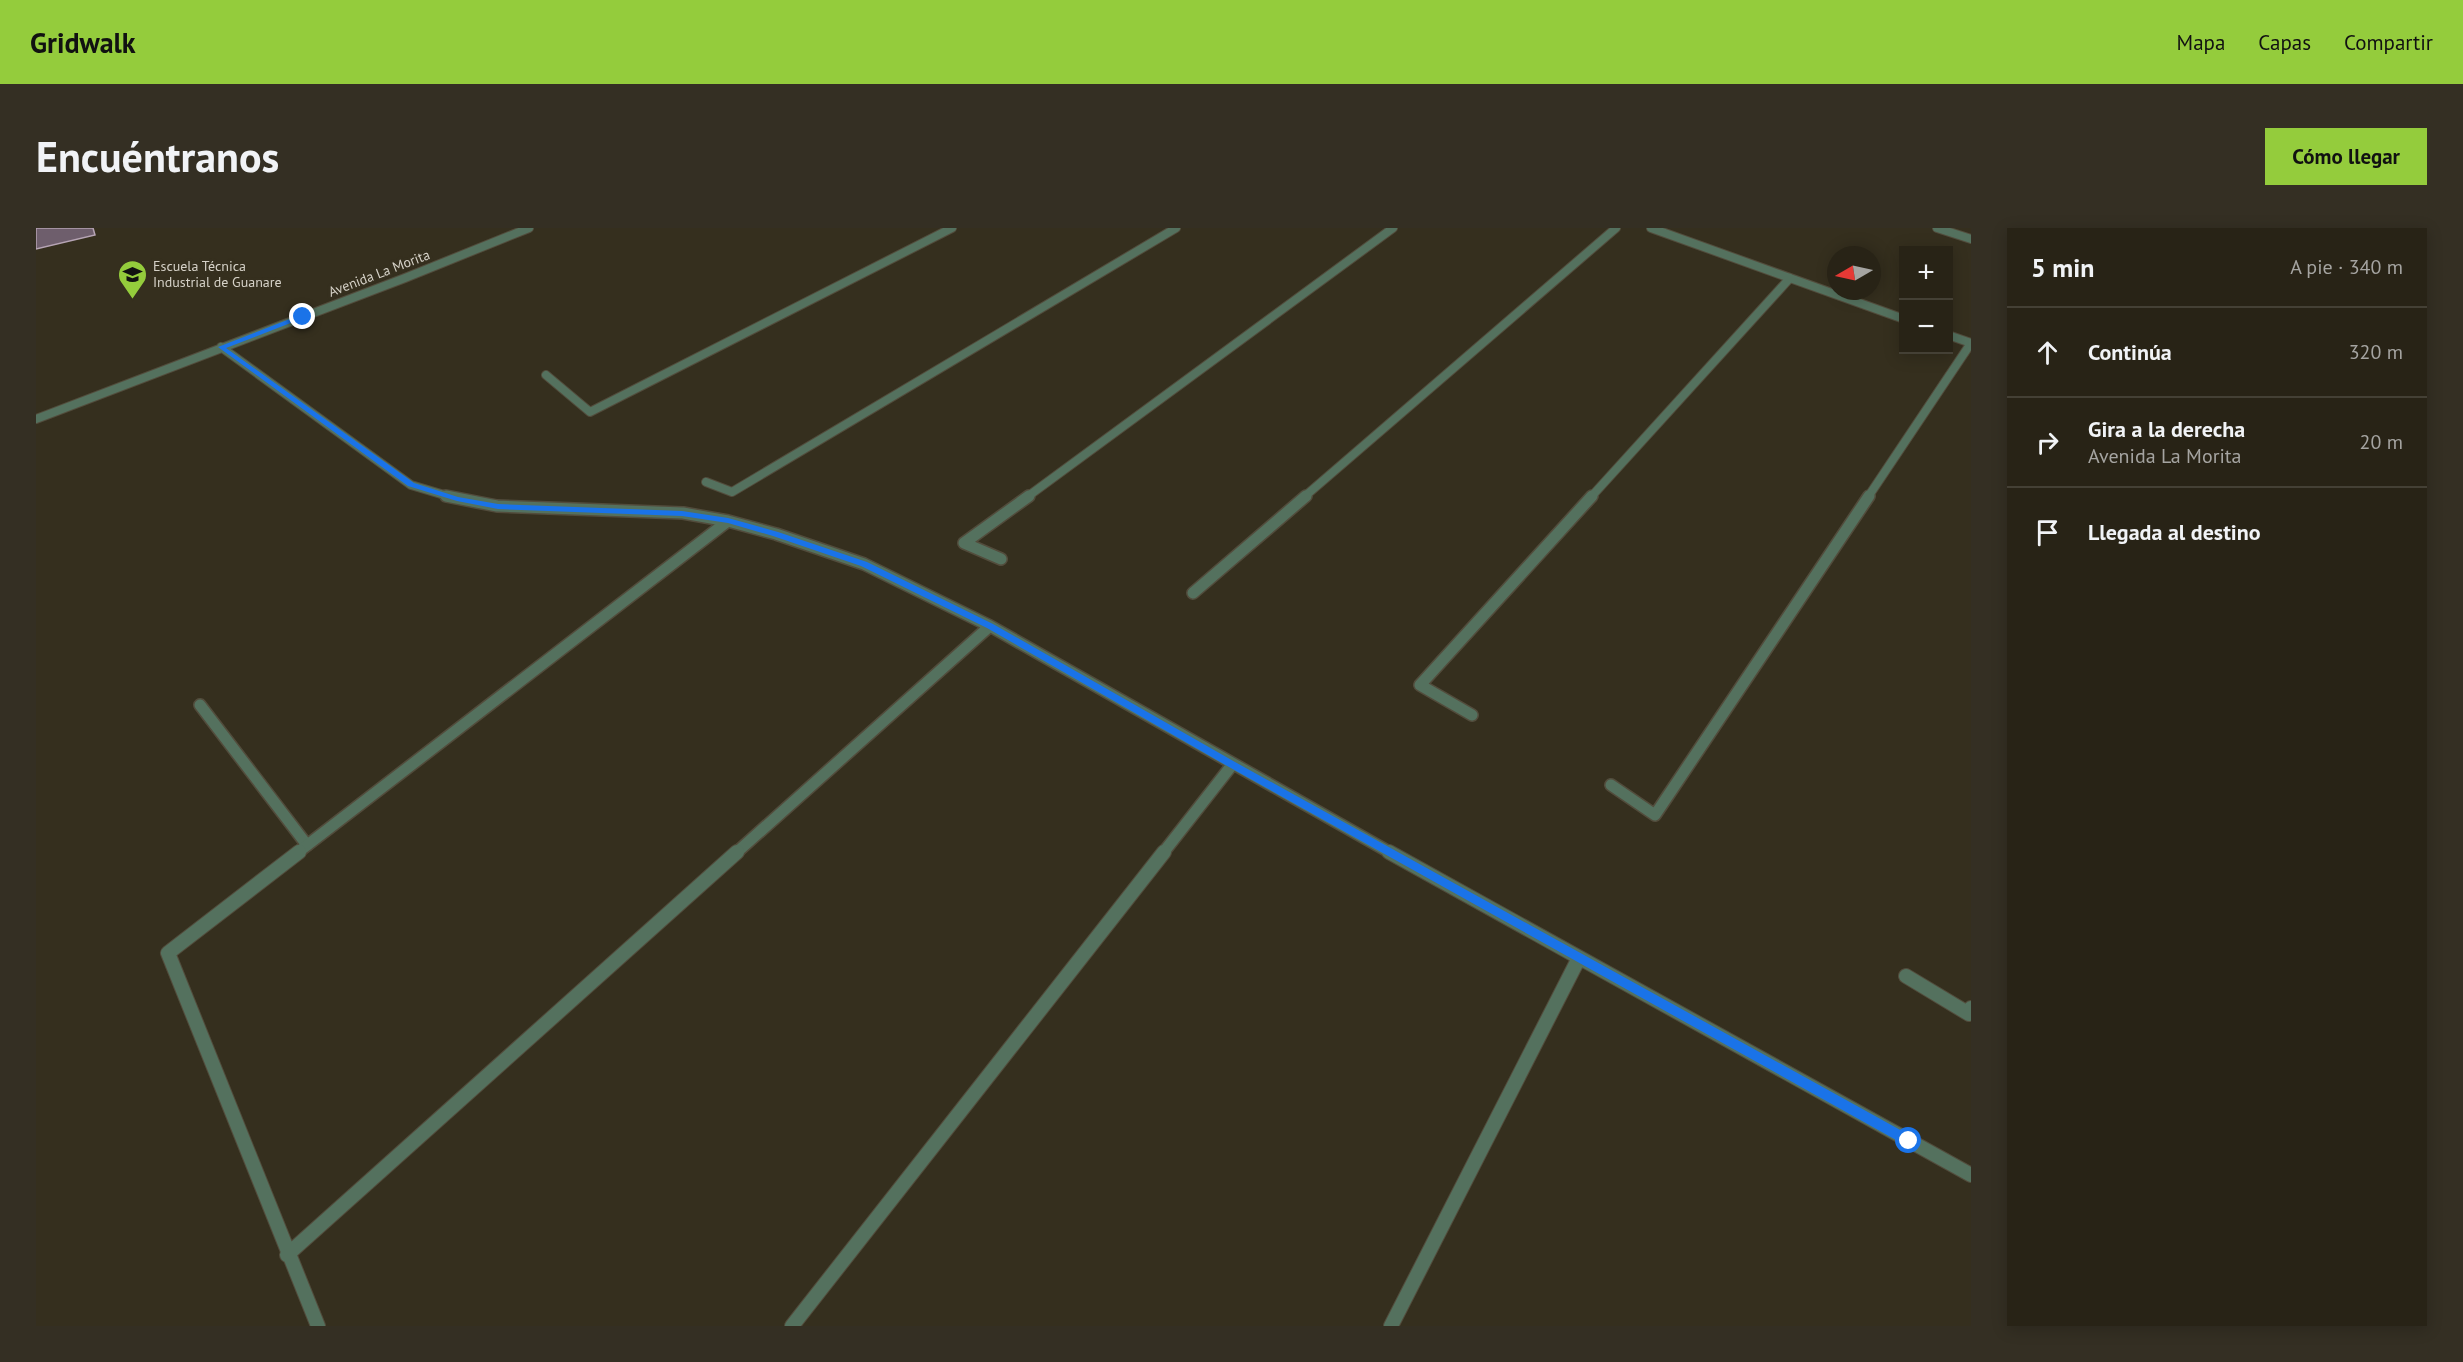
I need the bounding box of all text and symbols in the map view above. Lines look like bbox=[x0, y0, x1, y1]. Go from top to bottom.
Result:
text: Gridwalk bbox=[30, 24, 136, 61]
text: Mapa bbox=[2177, 29, 2225, 56]
text: Capas bbox=[2258, 29, 2311, 56]
text: Compartir bbox=[2344, 29, 2433, 56]
button: Cómo llegar bbox=[2265, 128, 2427, 185]
text: Encuéntranos bbox=[36, 129, 279, 184]
street label: Avenida La Morita bbox=[326, 245, 432, 301]
north arrow bbox=[1827, 246, 1881, 300]
map controls bbox=[1899, 246, 1953, 354]
button: + bbox=[1899, 246, 1953, 300]
text: 5 min bbox=[2031, 251, 2094, 284]
text: A pie · 340 m bbox=[2290, 254, 2403, 280]
place label: Escuela Técnica Industrial de Guanare bbox=[153, 257, 282, 291]
school or university icon: Escuela Técnica Industrial de Guanare bbox=[116, 258, 148, 300]
button: − bbox=[1899, 300, 1953, 354]
route end bbox=[289, 303, 315, 329]
icon: ahead bbox=[2031, 336, 2064, 369]
text: Continúa bbox=[2088, 338, 2172, 366]
text: 320 m bbox=[2349, 339, 2403, 365]
text: Gira a la derecha bbox=[2088, 415, 2245, 443]
icon: right bbox=[2031, 426, 2064, 459]
text: 20 m bbox=[2360, 429, 2403, 455]
text: Avenida La Morita bbox=[2088, 443, 2242, 469]
icon: arrive bbox=[2031, 516, 2064, 549]
text: Llegada al destino bbox=[2088, 518, 2261, 546]
route start bbox=[1895, 1127, 1921, 1153]

